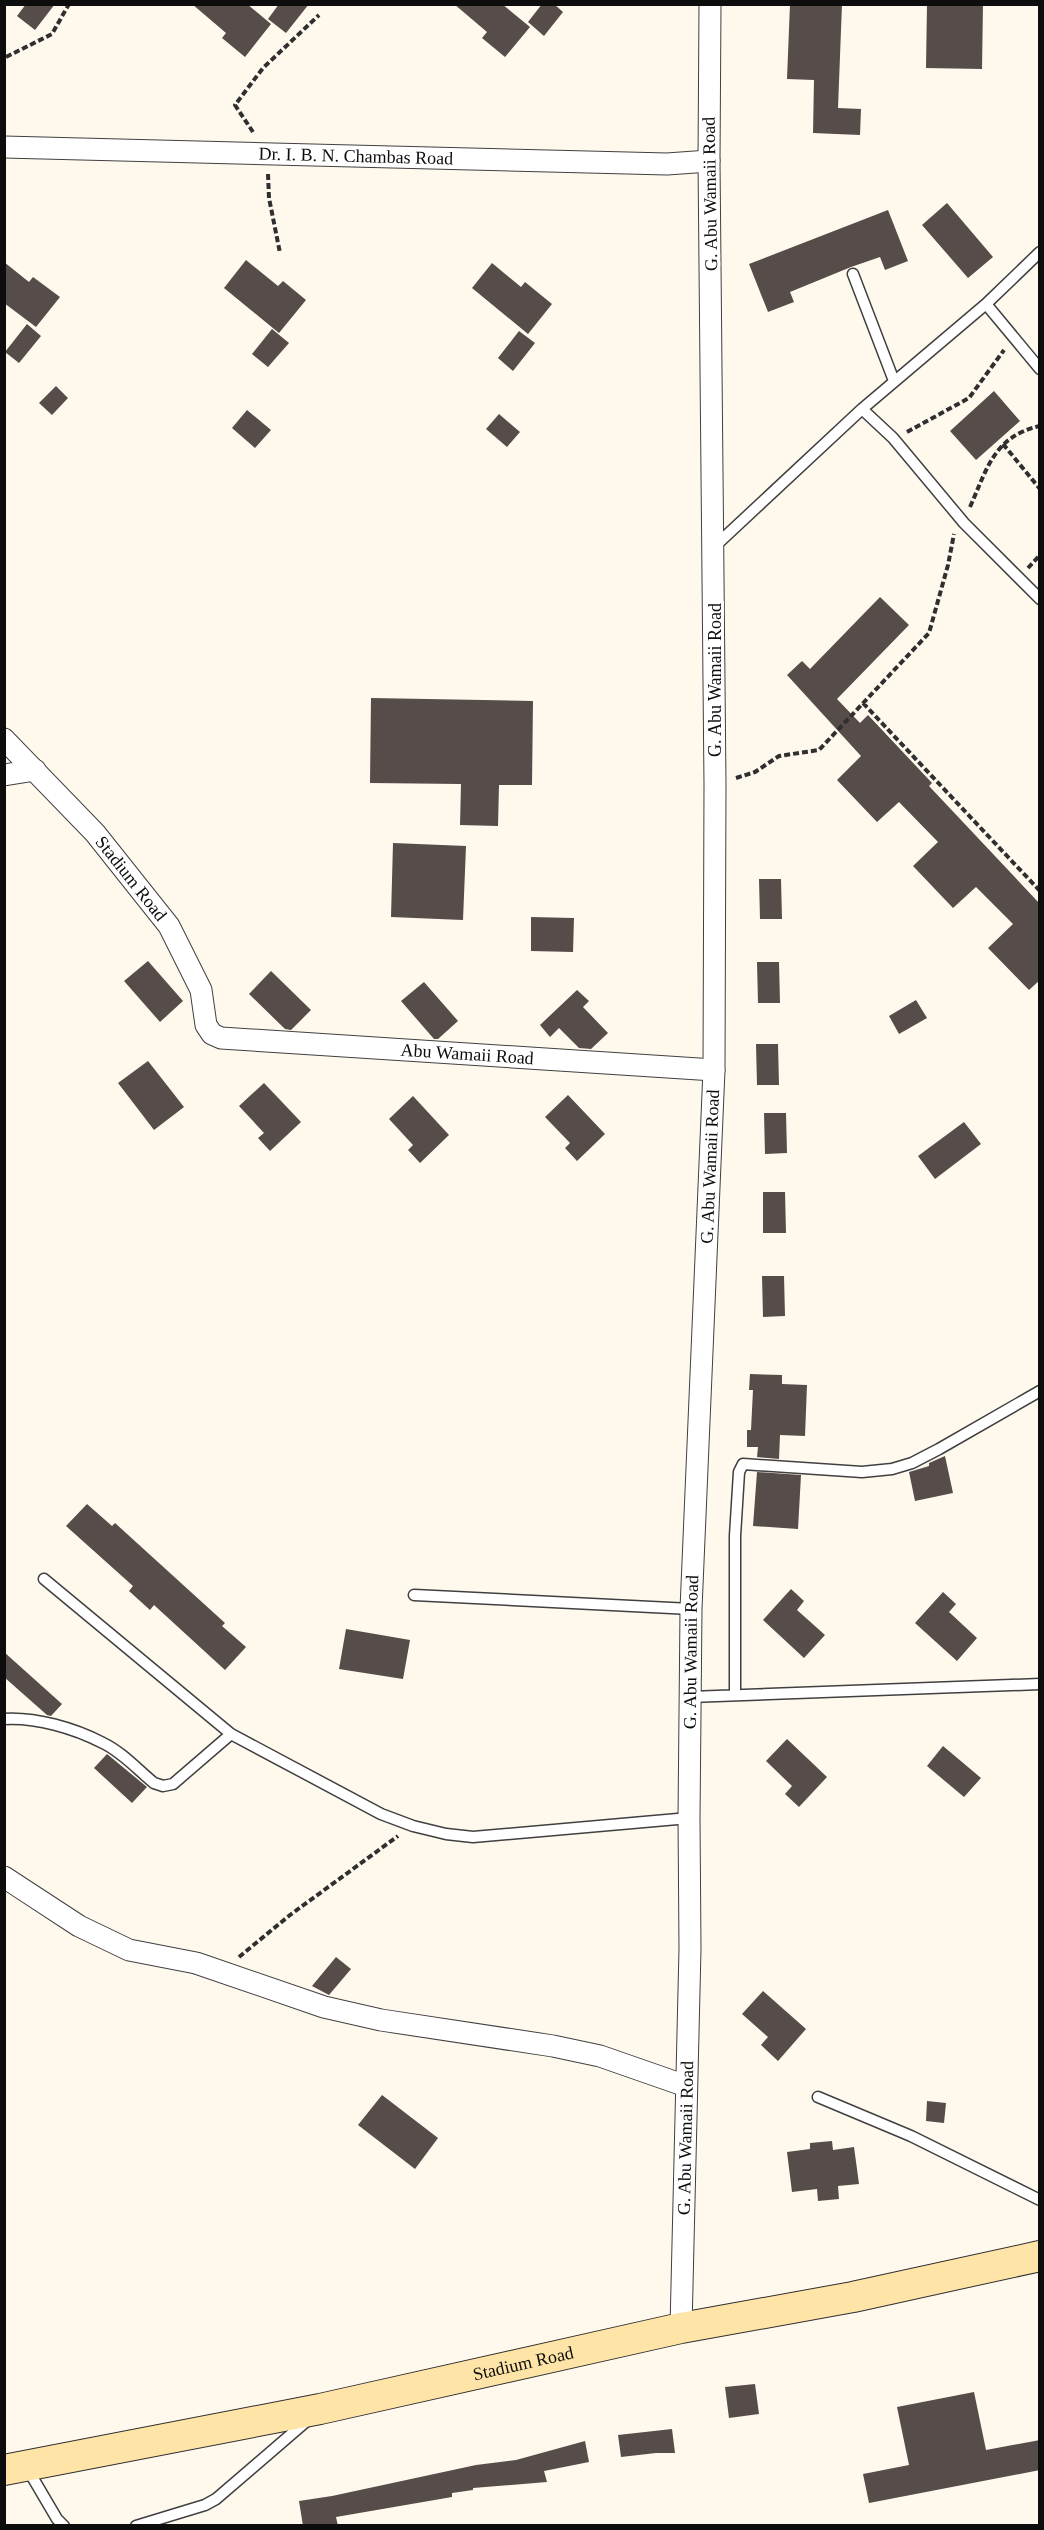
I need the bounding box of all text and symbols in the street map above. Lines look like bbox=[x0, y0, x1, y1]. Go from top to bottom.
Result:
street label: G. Abu Wamaii Road bbox=[699, 117, 721, 271]
street label: Dr. I. B. N. Chambas Road bbox=[258, 144, 453, 169]
street label: G. Abu Wamaii Road bbox=[705, 603, 725, 757]
street label: Stadium Road bbox=[91, 832, 171, 925]
street label: Abu Wamaii Road bbox=[400, 1040, 534, 1068]
street label: G. Abu Wamaii Road bbox=[697, 1089, 723, 1244]
street label: G. Abu Wamaii Road bbox=[680, 1575, 702, 1729]
street label: G. Abu Wamaii Road bbox=[674, 2061, 697, 2215]
street label: Stadium Road bbox=[471, 2342, 575, 2384]

